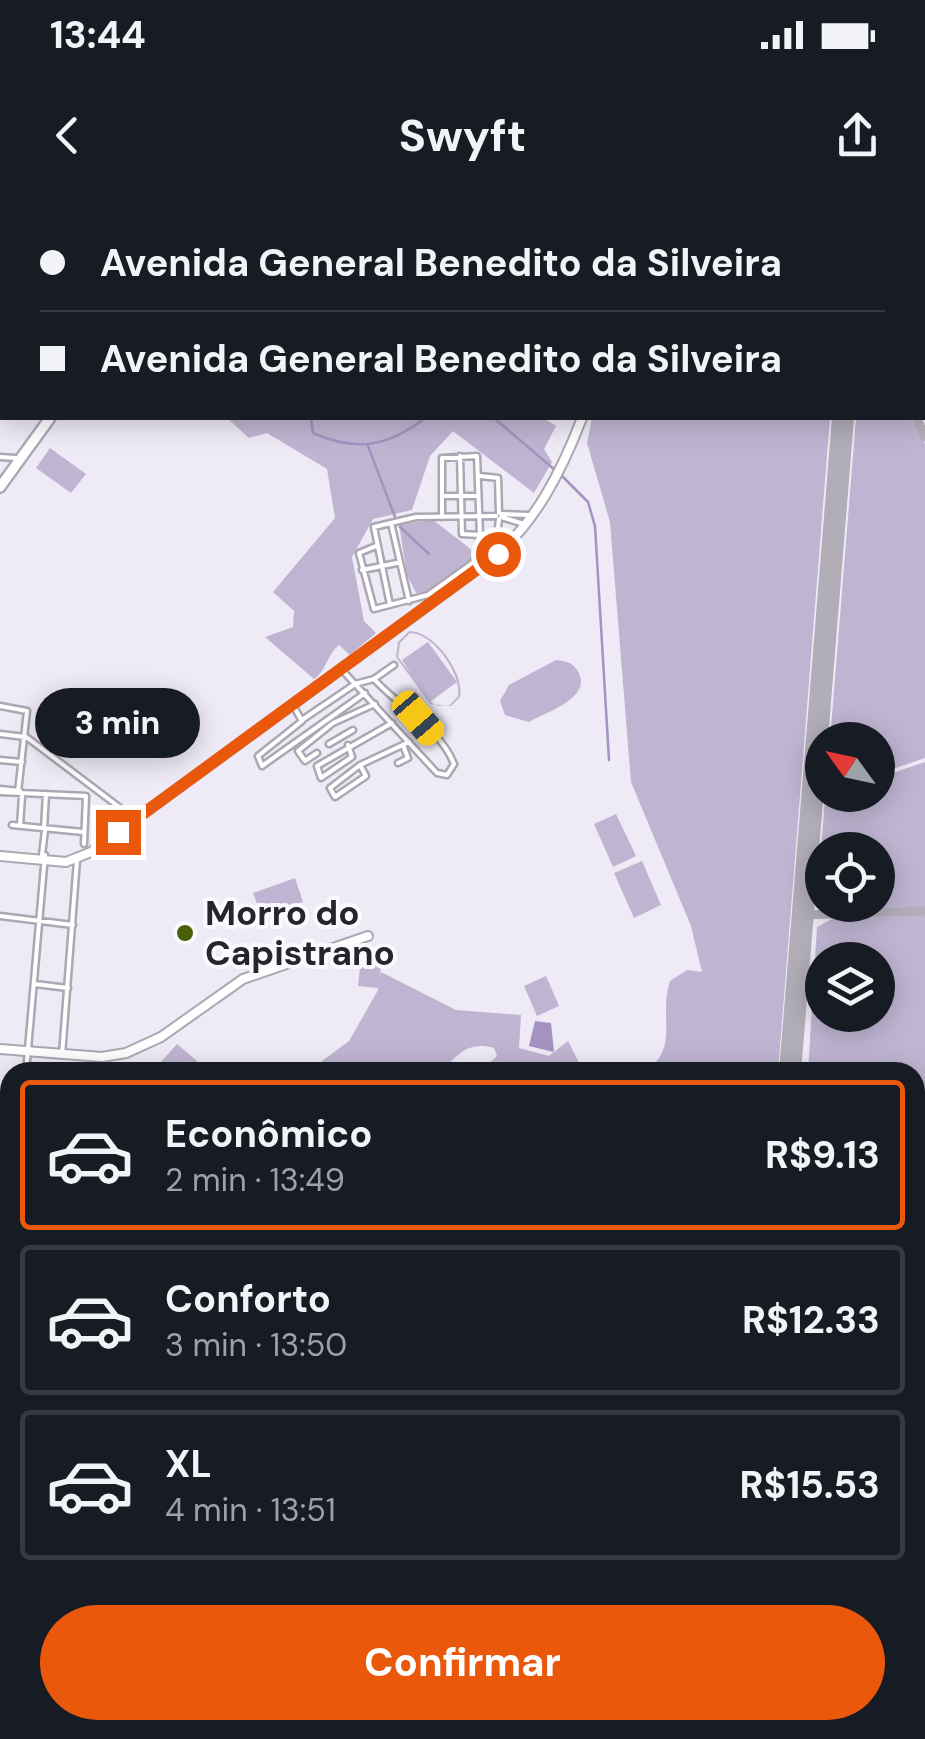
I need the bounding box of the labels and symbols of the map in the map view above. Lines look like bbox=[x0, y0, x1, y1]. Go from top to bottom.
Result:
route start bbox=[476, 532, 521, 577]
car bbox=[387, 686, 449, 750]
callout: 3 min bbox=[36, 687, 200, 757]
north arrow bbox=[805, 722, 895, 812]
route end bbox=[96, 810, 141, 855]
place label: Morro do Capistrano bbox=[205, 890, 395, 976]
marker: Morro do Capistrano bbox=[174, 922, 196, 944]

